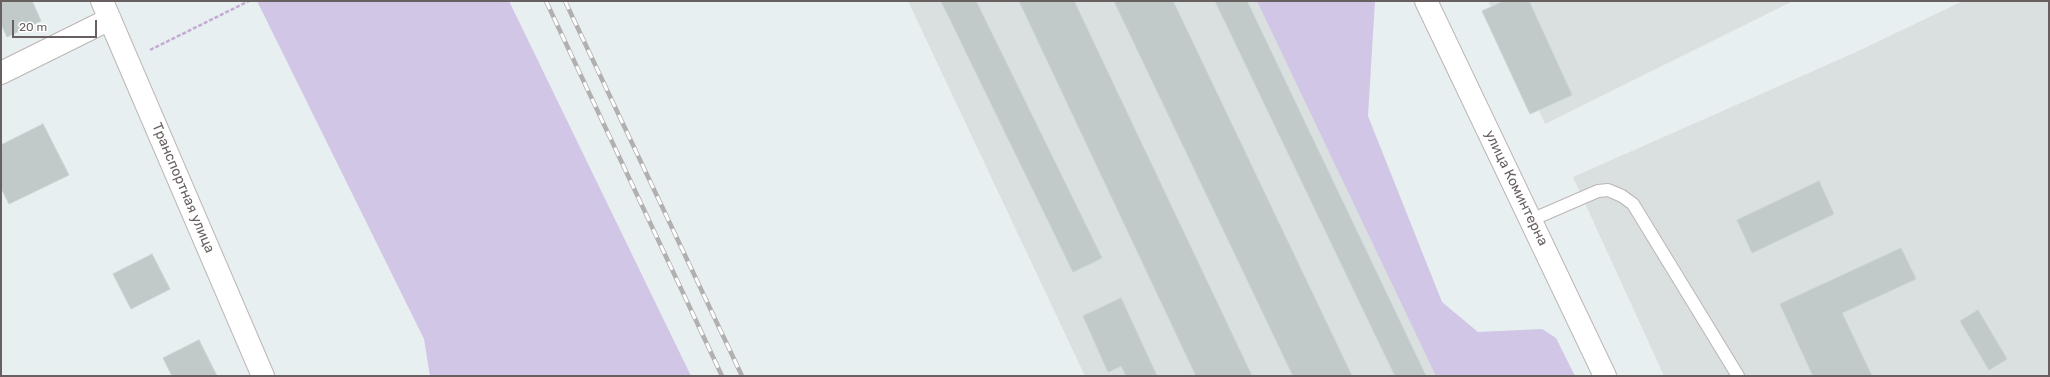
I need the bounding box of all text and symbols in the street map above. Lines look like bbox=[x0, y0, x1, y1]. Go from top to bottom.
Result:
scale bar bbox=[14, 12, 99, 38]
text: 20 m bbox=[19, 20, 47, 34]
street label: Транспортная улица bbox=[148, 120, 218, 256]
street label: улица Коминтерна bbox=[1481, 127, 1551, 249]

